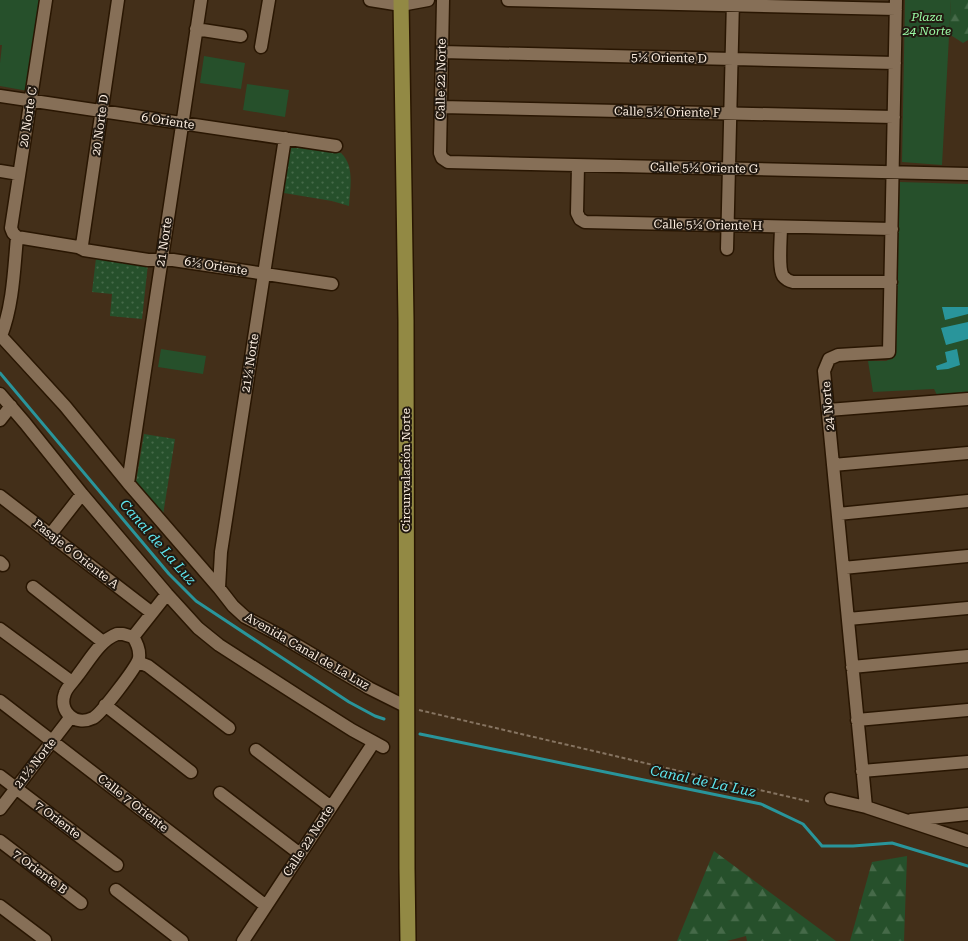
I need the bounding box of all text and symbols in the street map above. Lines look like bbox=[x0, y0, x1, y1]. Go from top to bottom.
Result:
park label: Plaza 24 Norte bbox=[902, 10, 951, 38]
street label: Calle 22 Norte bbox=[433, 38, 449, 120]
street label: 5½ Oriente D bbox=[631, 50, 707, 66]
street label: 20 Norte C bbox=[16, 85, 40, 148]
street label: 20 Norte D bbox=[89, 93, 111, 157]
street label: Calle 5½ Oriente F bbox=[614, 104, 720, 120]
street label: 6 Oriente bbox=[141, 110, 196, 132]
street label: Calle 5½ Oriente G bbox=[650, 160, 759, 176]
street label: 21 Norte bbox=[153, 216, 175, 267]
street label: Calle 5½ Oriente H bbox=[654, 217, 762, 233]
street label: 6½ Oriente bbox=[184, 254, 249, 278]
street label: 21½ Norte bbox=[238, 332, 262, 394]
street label: 24 Norte bbox=[819, 380, 837, 431]
street label: Circunvalación Norte bbox=[399, 408, 413, 532]
water label: Canal de La Luz bbox=[117, 496, 199, 588]
street label: Pasaje 6 Oriente A bbox=[31, 516, 122, 592]
street label: Avenida Canal de La Luz bbox=[242, 610, 372, 693]
street label: 21½ Norte bbox=[11, 735, 59, 791]
water label: Canal de La Luz bbox=[649, 762, 757, 800]
street label: Calle 7 Oriente bbox=[95, 771, 171, 835]
street label: 7 Oriente bbox=[32, 798, 84, 842]
street label: Calle 22 Norte bbox=[280, 803, 336, 879]
street label: 7 Oriente B bbox=[10, 847, 70, 897]

